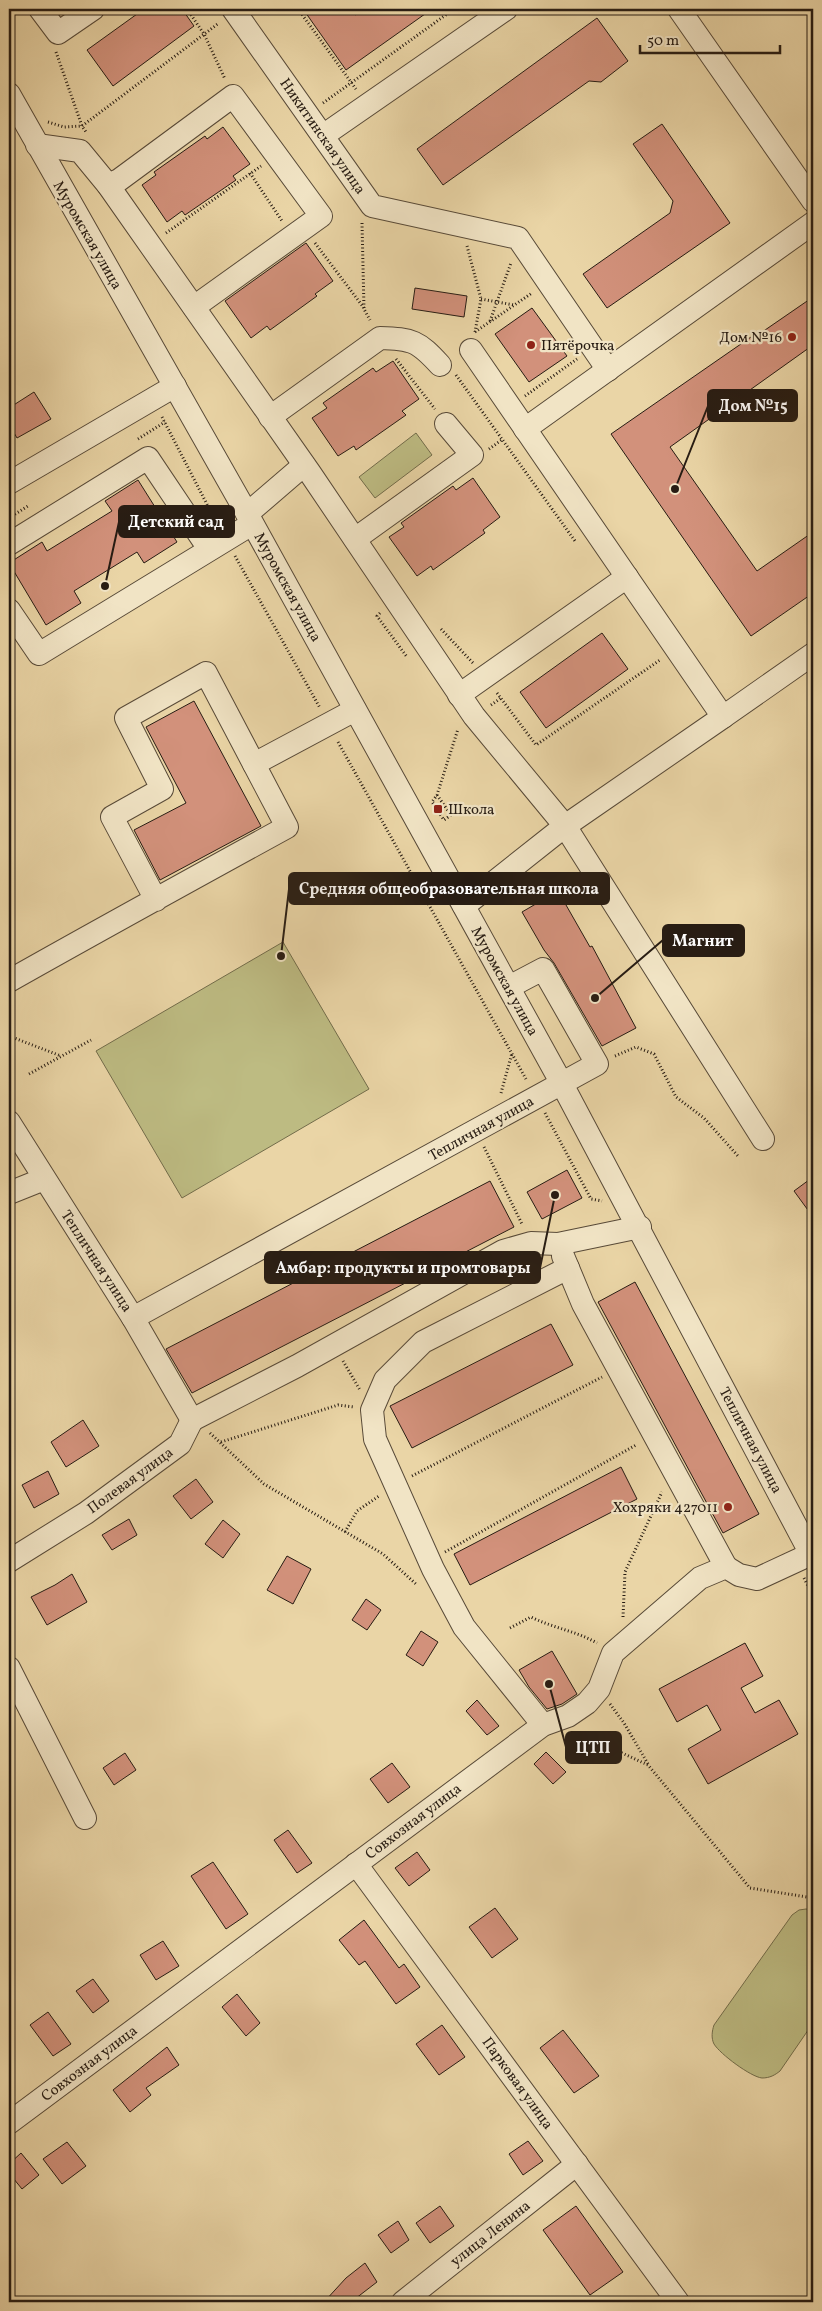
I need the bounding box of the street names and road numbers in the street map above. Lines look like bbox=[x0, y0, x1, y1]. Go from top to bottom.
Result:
street label: Никитинская улица bbox=[274, 74, 370, 199]
street label: Муромская улица bbox=[47, 178, 126, 294]
street label: Муромская улица bbox=[248, 529, 326, 646]
street label: Муромская улица bbox=[465, 923, 543, 1040]
street label: Тепличная улица bbox=[425, 1092, 538, 1167]
street label: Тепличная улица bbox=[55, 1207, 137, 1317]
street label: Тепличная улица bbox=[713, 1384, 787, 1498]
street label: Полевая улица bbox=[84, 1443, 178, 1520]
street label: Совхозная улица bbox=[361, 1779, 466, 1865]
street label: Совхозная улица bbox=[37, 2021, 142, 2107]
street label: Парковая улица bbox=[476, 2033, 558, 2134]
street label: улица Ленина bbox=[446, 2196, 536, 2272]

